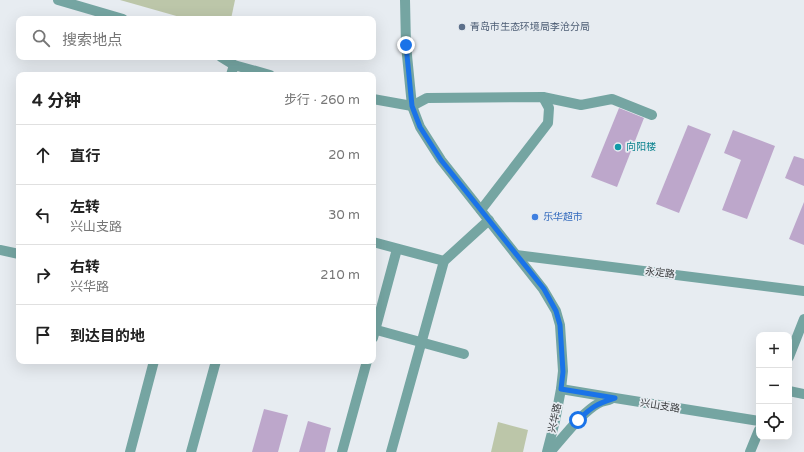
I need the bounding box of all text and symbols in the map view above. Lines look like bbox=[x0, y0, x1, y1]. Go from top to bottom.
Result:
search box bbox=[16, 16, 376, 60]
place label: 青岛市生态环境局李沧分局 bbox=[470, 21, 590, 33]
marker: 青岛市生态环境局李沧分局 bbox=[457, 22, 467, 32]
icon: search bbox=[30, 27, 52, 49]
text: 搜索地点 bbox=[62, 31, 122, 49]
route end bbox=[397, 36, 415, 54]
text: 4 分钟 bbox=[32, 90, 81, 111]
text: 步行 · 260 m bbox=[284, 92, 360, 108]
place label: 向阳楼 bbox=[626, 141, 656, 153]
marker: 向阳楼 bbox=[613, 142, 623, 152]
icon: ahead bbox=[32, 144, 54, 166]
text: 直行 bbox=[70, 147, 100, 165]
text: 20 m bbox=[328, 147, 360, 163]
text: 左转 bbox=[70, 198, 100, 216]
icon: left bbox=[32, 204, 54, 226]
text: 30 m bbox=[328, 207, 360, 223]
place label: 乐华超市 bbox=[543, 211, 583, 223]
marker: 乐华超市 bbox=[530, 212, 540, 222]
text: 兴山支路 bbox=[70, 219, 122, 235]
text: 右转 bbox=[70, 258, 100, 276]
icon: right bbox=[32, 264, 54, 286]
street label: 永定路 bbox=[644, 265, 676, 281]
text: 210 m bbox=[320, 267, 360, 283]
text: 兴华路 bbox=[70, 279, 109, 295]
icon: arrive bbox=[32, 324, 54, 346]
text: 到达目的地 bbox=[70, 327, 145, 345]
map controls bbox=[756, 332, 792, 440]
button: + bbox=[756, 332, 792, 368]
button: − bbox=[756, 368, 792, 404]
street label: 兴山支路 bbox=[639, 397, 681, 415]
street label: 兴华路 bbox=[546, 402, 564, 434]
button: locate bbox=[756, 404, 792, 440]
route start bbox=[569, 411, 587, 429]

